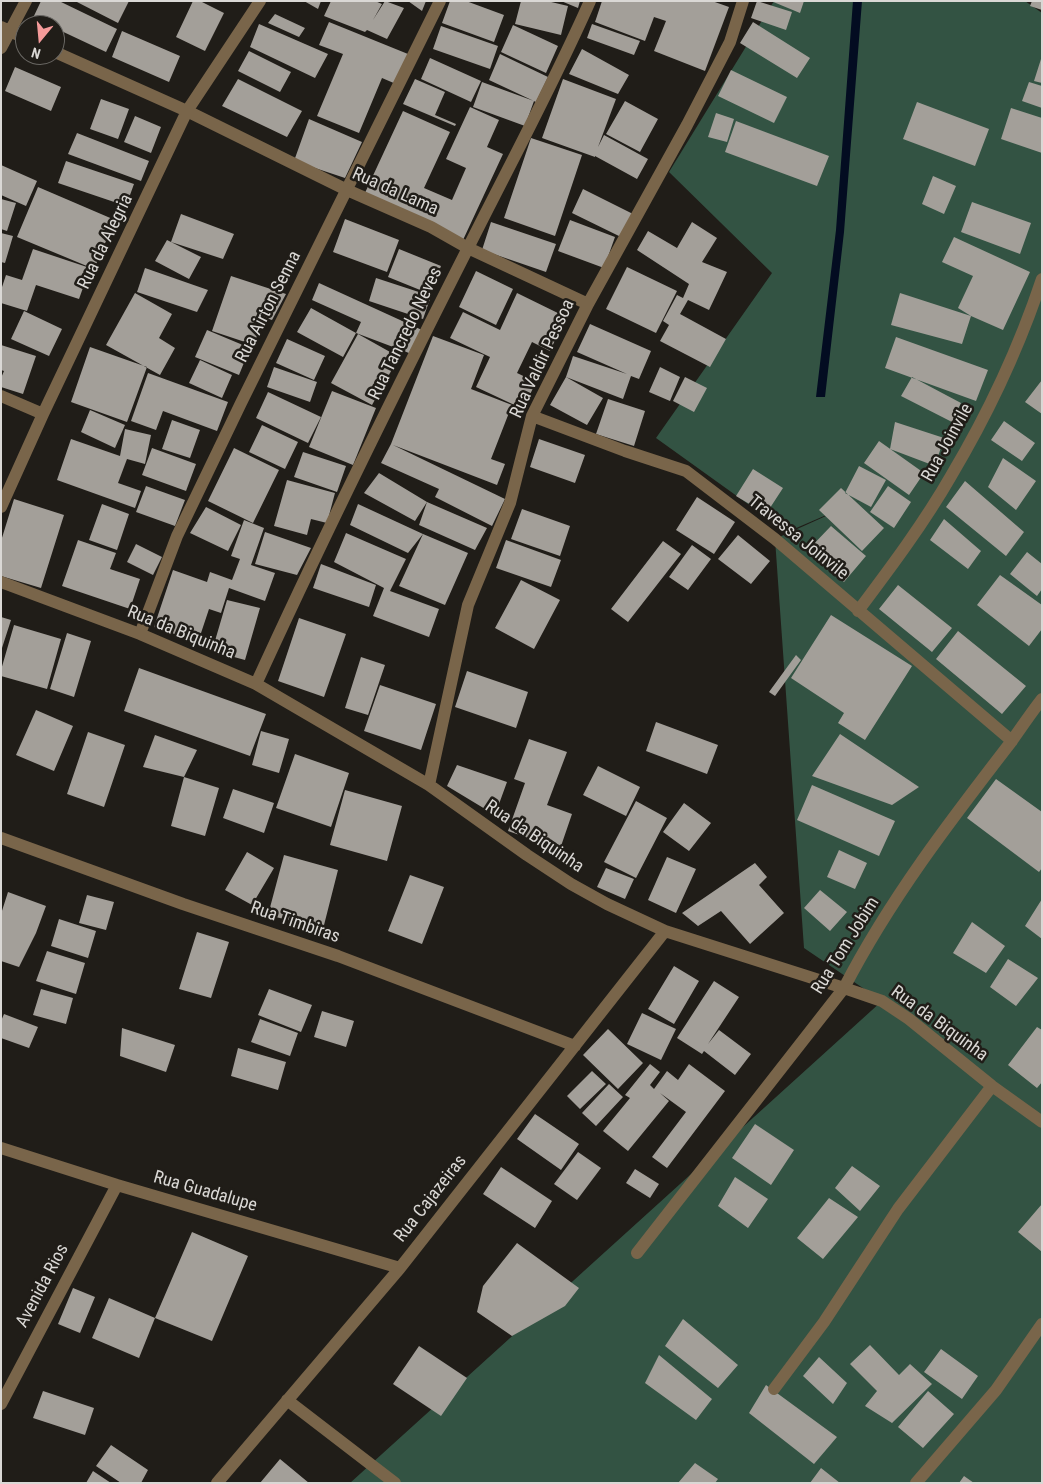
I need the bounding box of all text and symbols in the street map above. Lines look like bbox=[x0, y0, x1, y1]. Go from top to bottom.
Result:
north arrow bbox=[15, 15, 65, 65]
text: N bbox=[29, 44, 42, 62]
street label: Rua da Lama bbox=[349, 163, 441, 221]
street label: Rua da Alegria bbox=[74, 191, 138, 293]
street label: Rua Airton Senna bbox=[232, 248, 306, 366]
street label: Rua Tancredo Neves bbox=[365, 264, 447, 404]
street label: Rua Valdir Pessoa bbox=[506, 296, 580, 422]
street label: Rua Joinvile bbox=[918, 400, 978, 486]
street label: Travessa Joinvile bbox=[744, 491, 852, 585]
street label: Rua da Biquinha bbox=[124, 602, 238, 664]
street label: Rua da Biquinha bbox=[480, 796, 588, 878]
street label: Rua Tom Jobim bbox=[808, 893, 884, 999]
street label: Rua Timbiras bbox=[248, 898, 342, 948]
street label: Rua da Biquinha bbox=[886, 982, 992, 1066]
street label: Rua Cajazeiras bbox=[390, 1151, 472, 1247]
street label: Rua Guadalupe bbox=[151, 1167, 259, 1217]
street label: Avenida Rios bbox=[12, 1241, 74, 1331]

